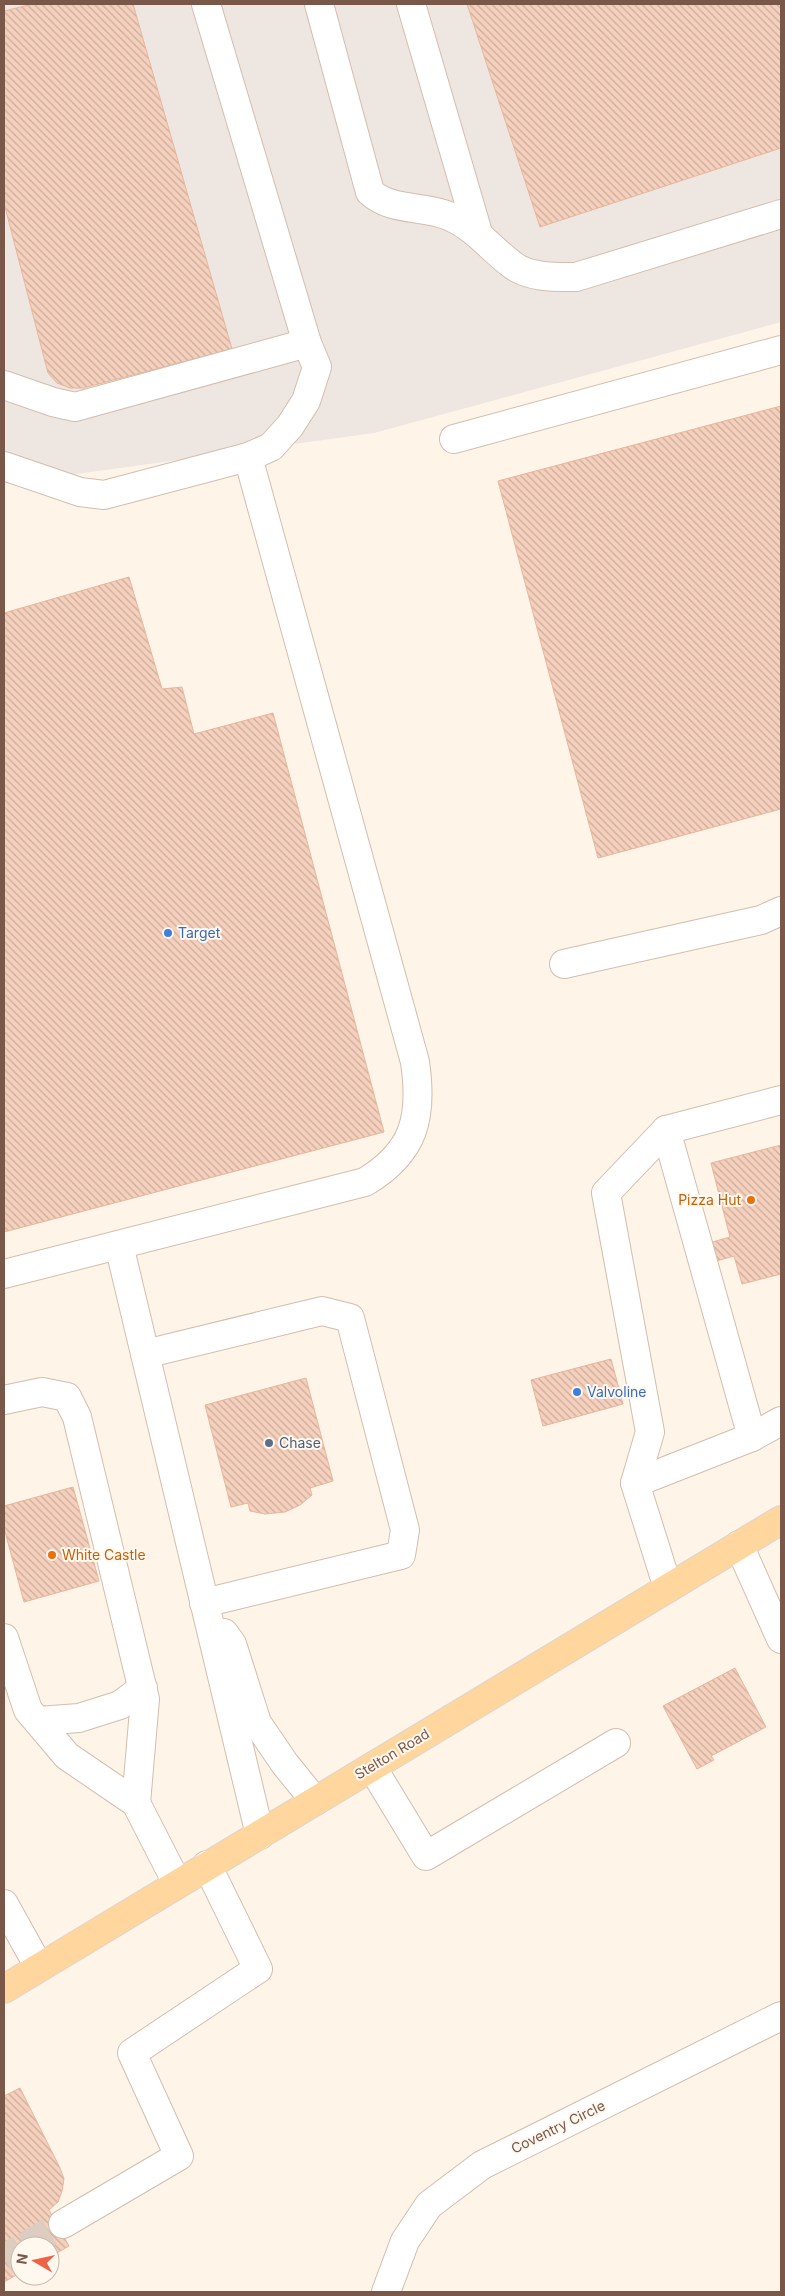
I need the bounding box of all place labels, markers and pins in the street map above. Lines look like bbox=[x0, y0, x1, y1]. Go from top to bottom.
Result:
place label: Target bbox=[178, 924, 221, 941]
marker: Target bbox=[162, 927, 174, 939]
place label: Pizza Hut bbox=[678, 1191, 741, 1208]
marker: Pizza Hut bbox=[745, 1194, 757, 1206]
place label: Valvoline bbox=[587, 1383, 646, 1400]
marker: Valvoline bbox=[571, 1386, 583, 1398]
place label: Chase bbox=[279, 1434, 321, 1451]
marker: Chase bbox=[263, 1437, 275, 1449]
place label: White Castle bbox=[62, 1546, 146, 1563]
marker: White Castle bbox=[46, 1549, 58, 1561]

